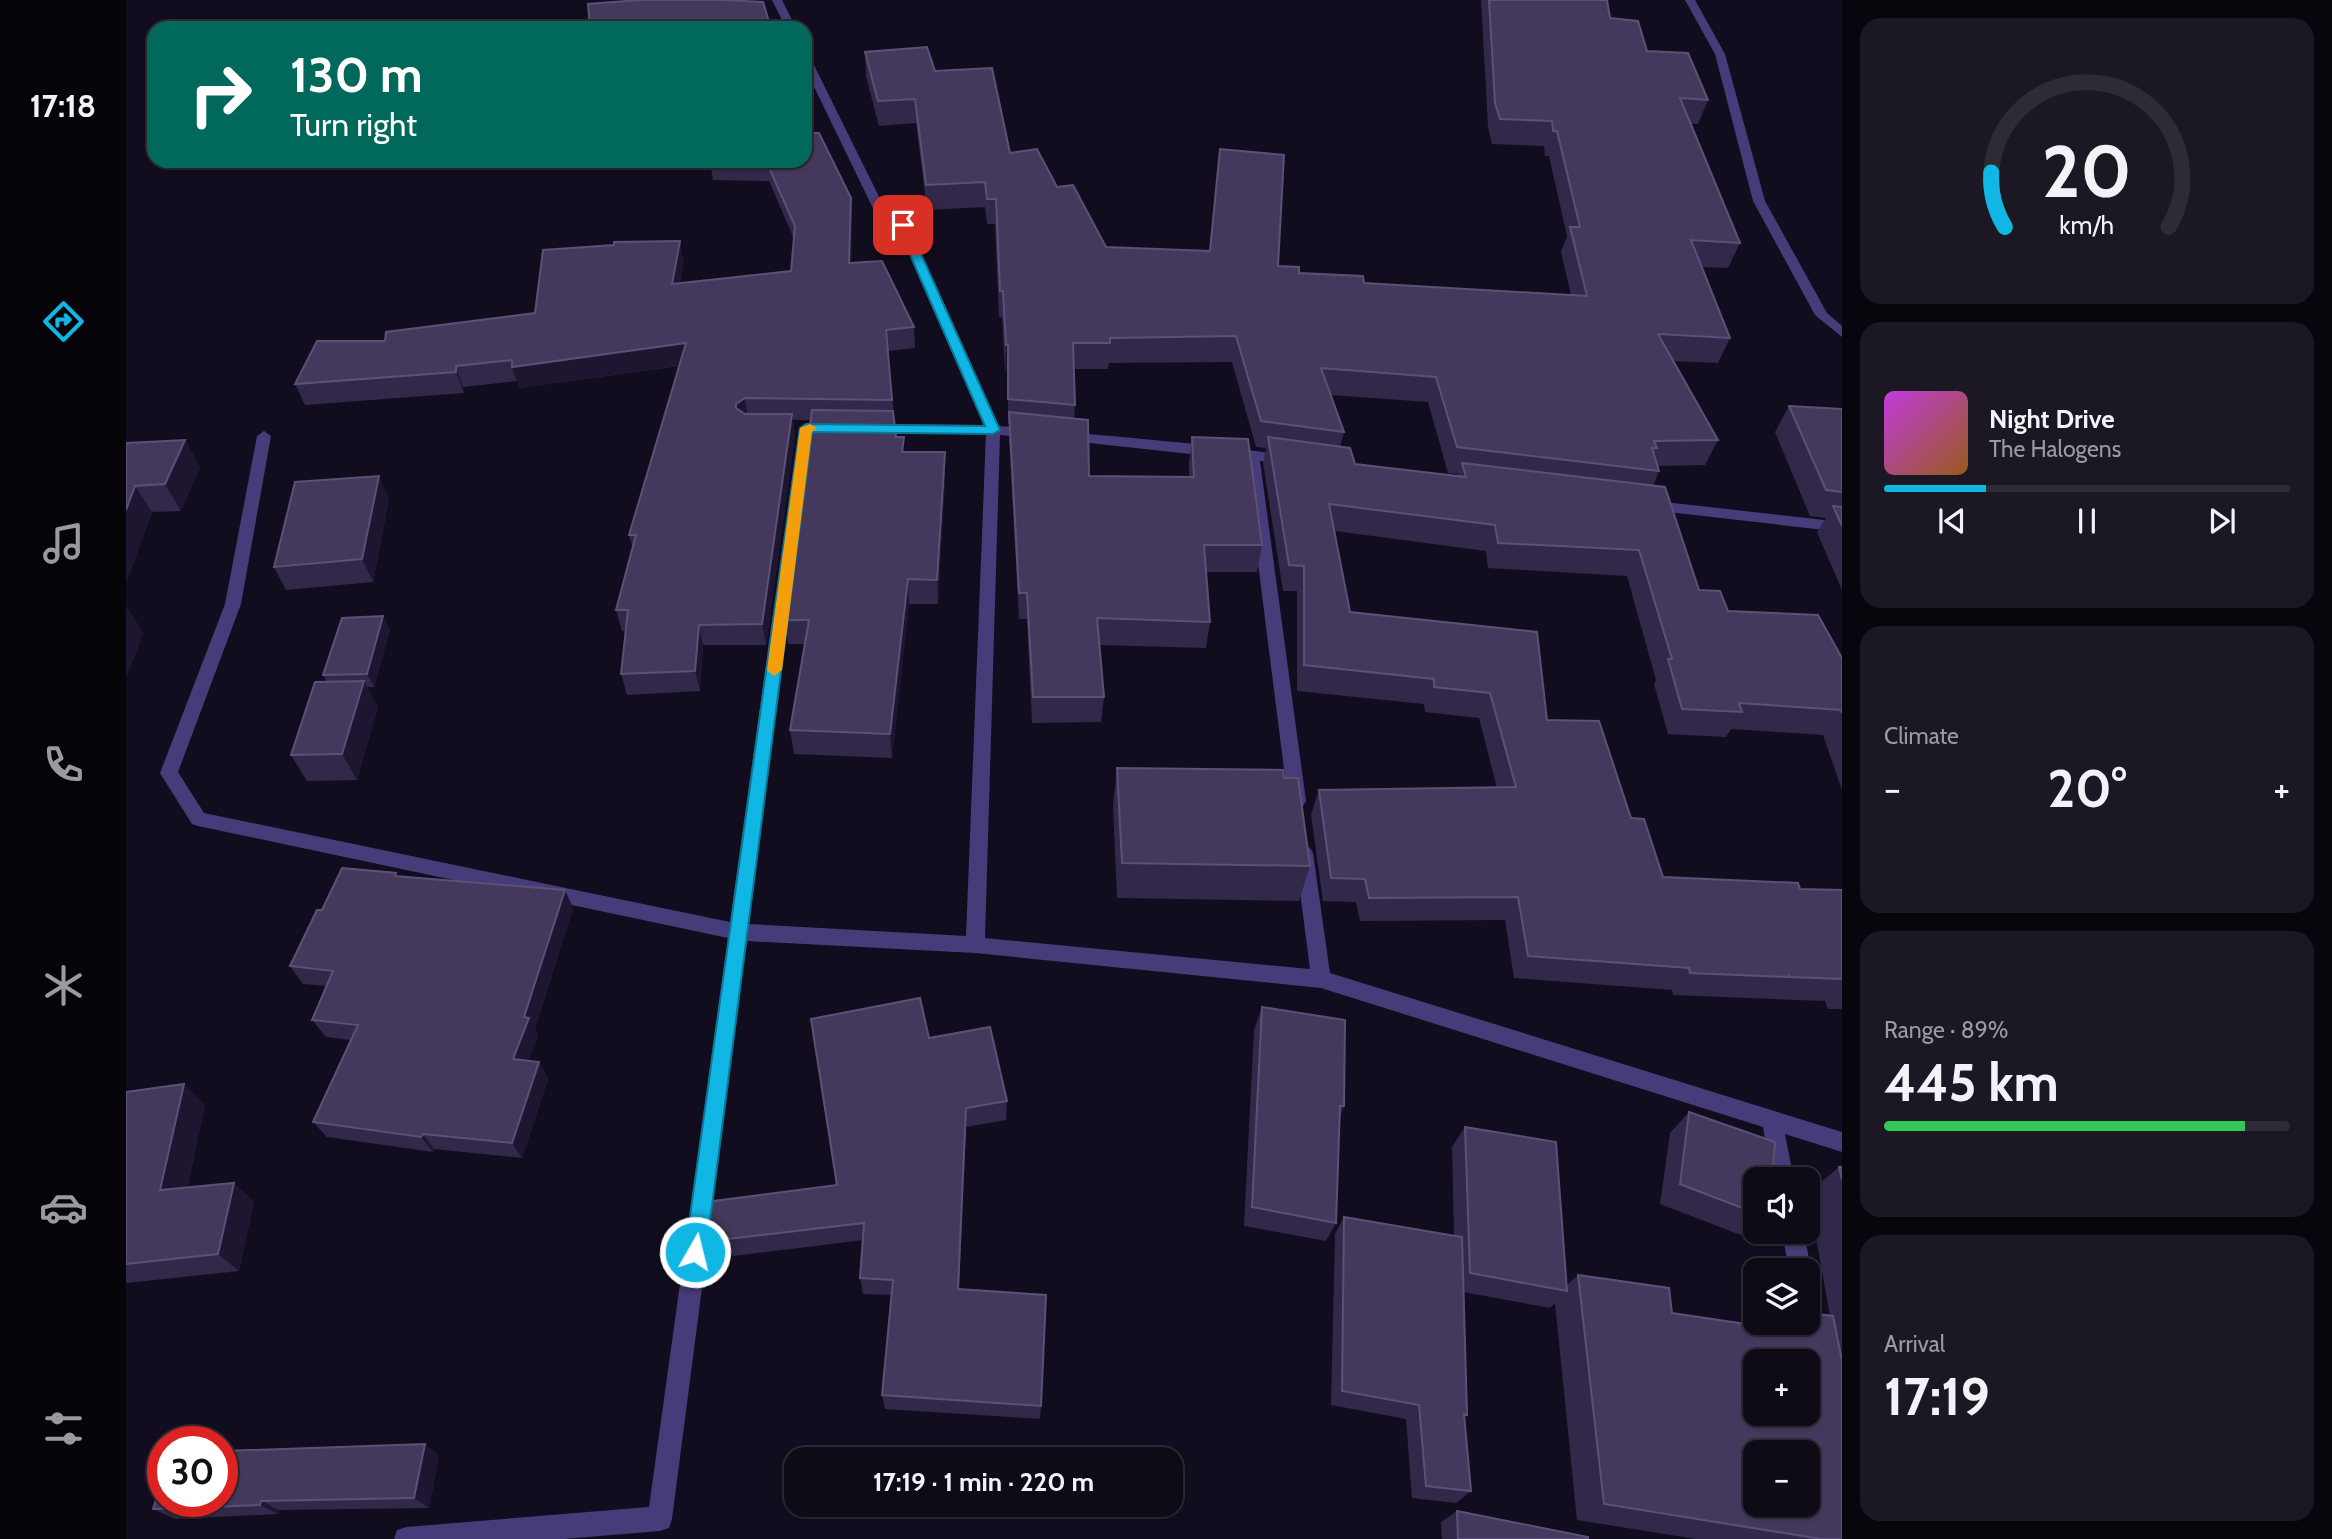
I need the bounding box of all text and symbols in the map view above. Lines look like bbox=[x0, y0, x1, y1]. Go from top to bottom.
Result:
text: 130 m bbox=[290, 45, 423, 104]
icon: right bbox=[175, 49, 266, 140]
text: 17:18 bbox=[30, 86, 96, 125]
text: Turn right bbox=[290, 105, 417, 144]
text: 20 bbox=[2042, 127, 2132, 215]
pin bbox=[873, 195, 933, 255]
icon: arrive bbox=[884, 206, 922, 244]
text: km/h bbox=[2060, 210, 2114, 240]
icon: directions bbox=[39, 297, 88, 346]
text: Night Drive bbox=[1989, 403, 2115, 435]
text: The Halogens bbox=[1989, 435, 2121, 463]
icon: previous bbox=[1933, 502, 1971, 540]
icon: pause bbox=[2068, 502, 2106, 540]
icon: next bbox=[2203, 502, 2241, 540]
icon: music bbox=[39, 519, 88, 568]
text: Climate bbox=[1884, 722, 1959, 750]
icon: phone bbox=[39, 740, 88, 789]
text: 20° bbox=[2047, 757, 2127, 820]
text: − bbox=[1884, 765, 1901, 812]
text: + bbox=[2273, 765, 2290, 812]
icon: climate bbox=[39, 961, 88, 1010]
text: Range · 89% bbox=[1884, 1016, 2008, 1044]
text: 445 km bbox=[1884, 1051, 2059, 1114]
map controls bbox=[1743, 1167, 1820, 1517]
button: sound bbox=[1743, 1167, 1820, 1244]
icon: car bbox=[39, 1183, 88, 1232]
position arrow bbox=[658, 1215, 732, 1289]
button: layers bbox=[1743, 1258, 1820, 1335]
text: Arrival bbox=[1884, 1330, 1945, 1358]
button: + bbox=[1743, 1349, 1820, 1426]
text: 17:19 bbox=[1884, 1365, 1990, 1428]
icon: filters bbox=[39, 1404, 88, 1453]
speed limit sign: 30 bbox=[147, 1426, 238, 1517]
button: − bbox=[1743, 1440, 1820, 1517]
text: 17:19 · 1 min · 220 m bbox=[873, 1466, 1094, 1498]

